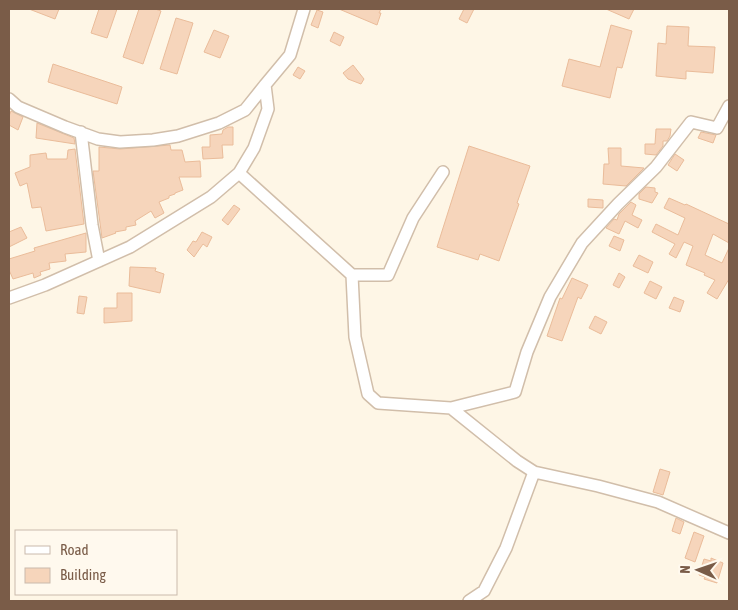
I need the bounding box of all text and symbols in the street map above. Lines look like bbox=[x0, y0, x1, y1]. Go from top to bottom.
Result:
legend bbox=[15, 530, 178, 595]
text: Road bbox=[60, 541, 89, 558]
north arrow bbox=[673, 545, 723, 595]
text: N bbox=[677, 565, 693, 574]
text: Building bbox=[60, 566, 106, 583]

